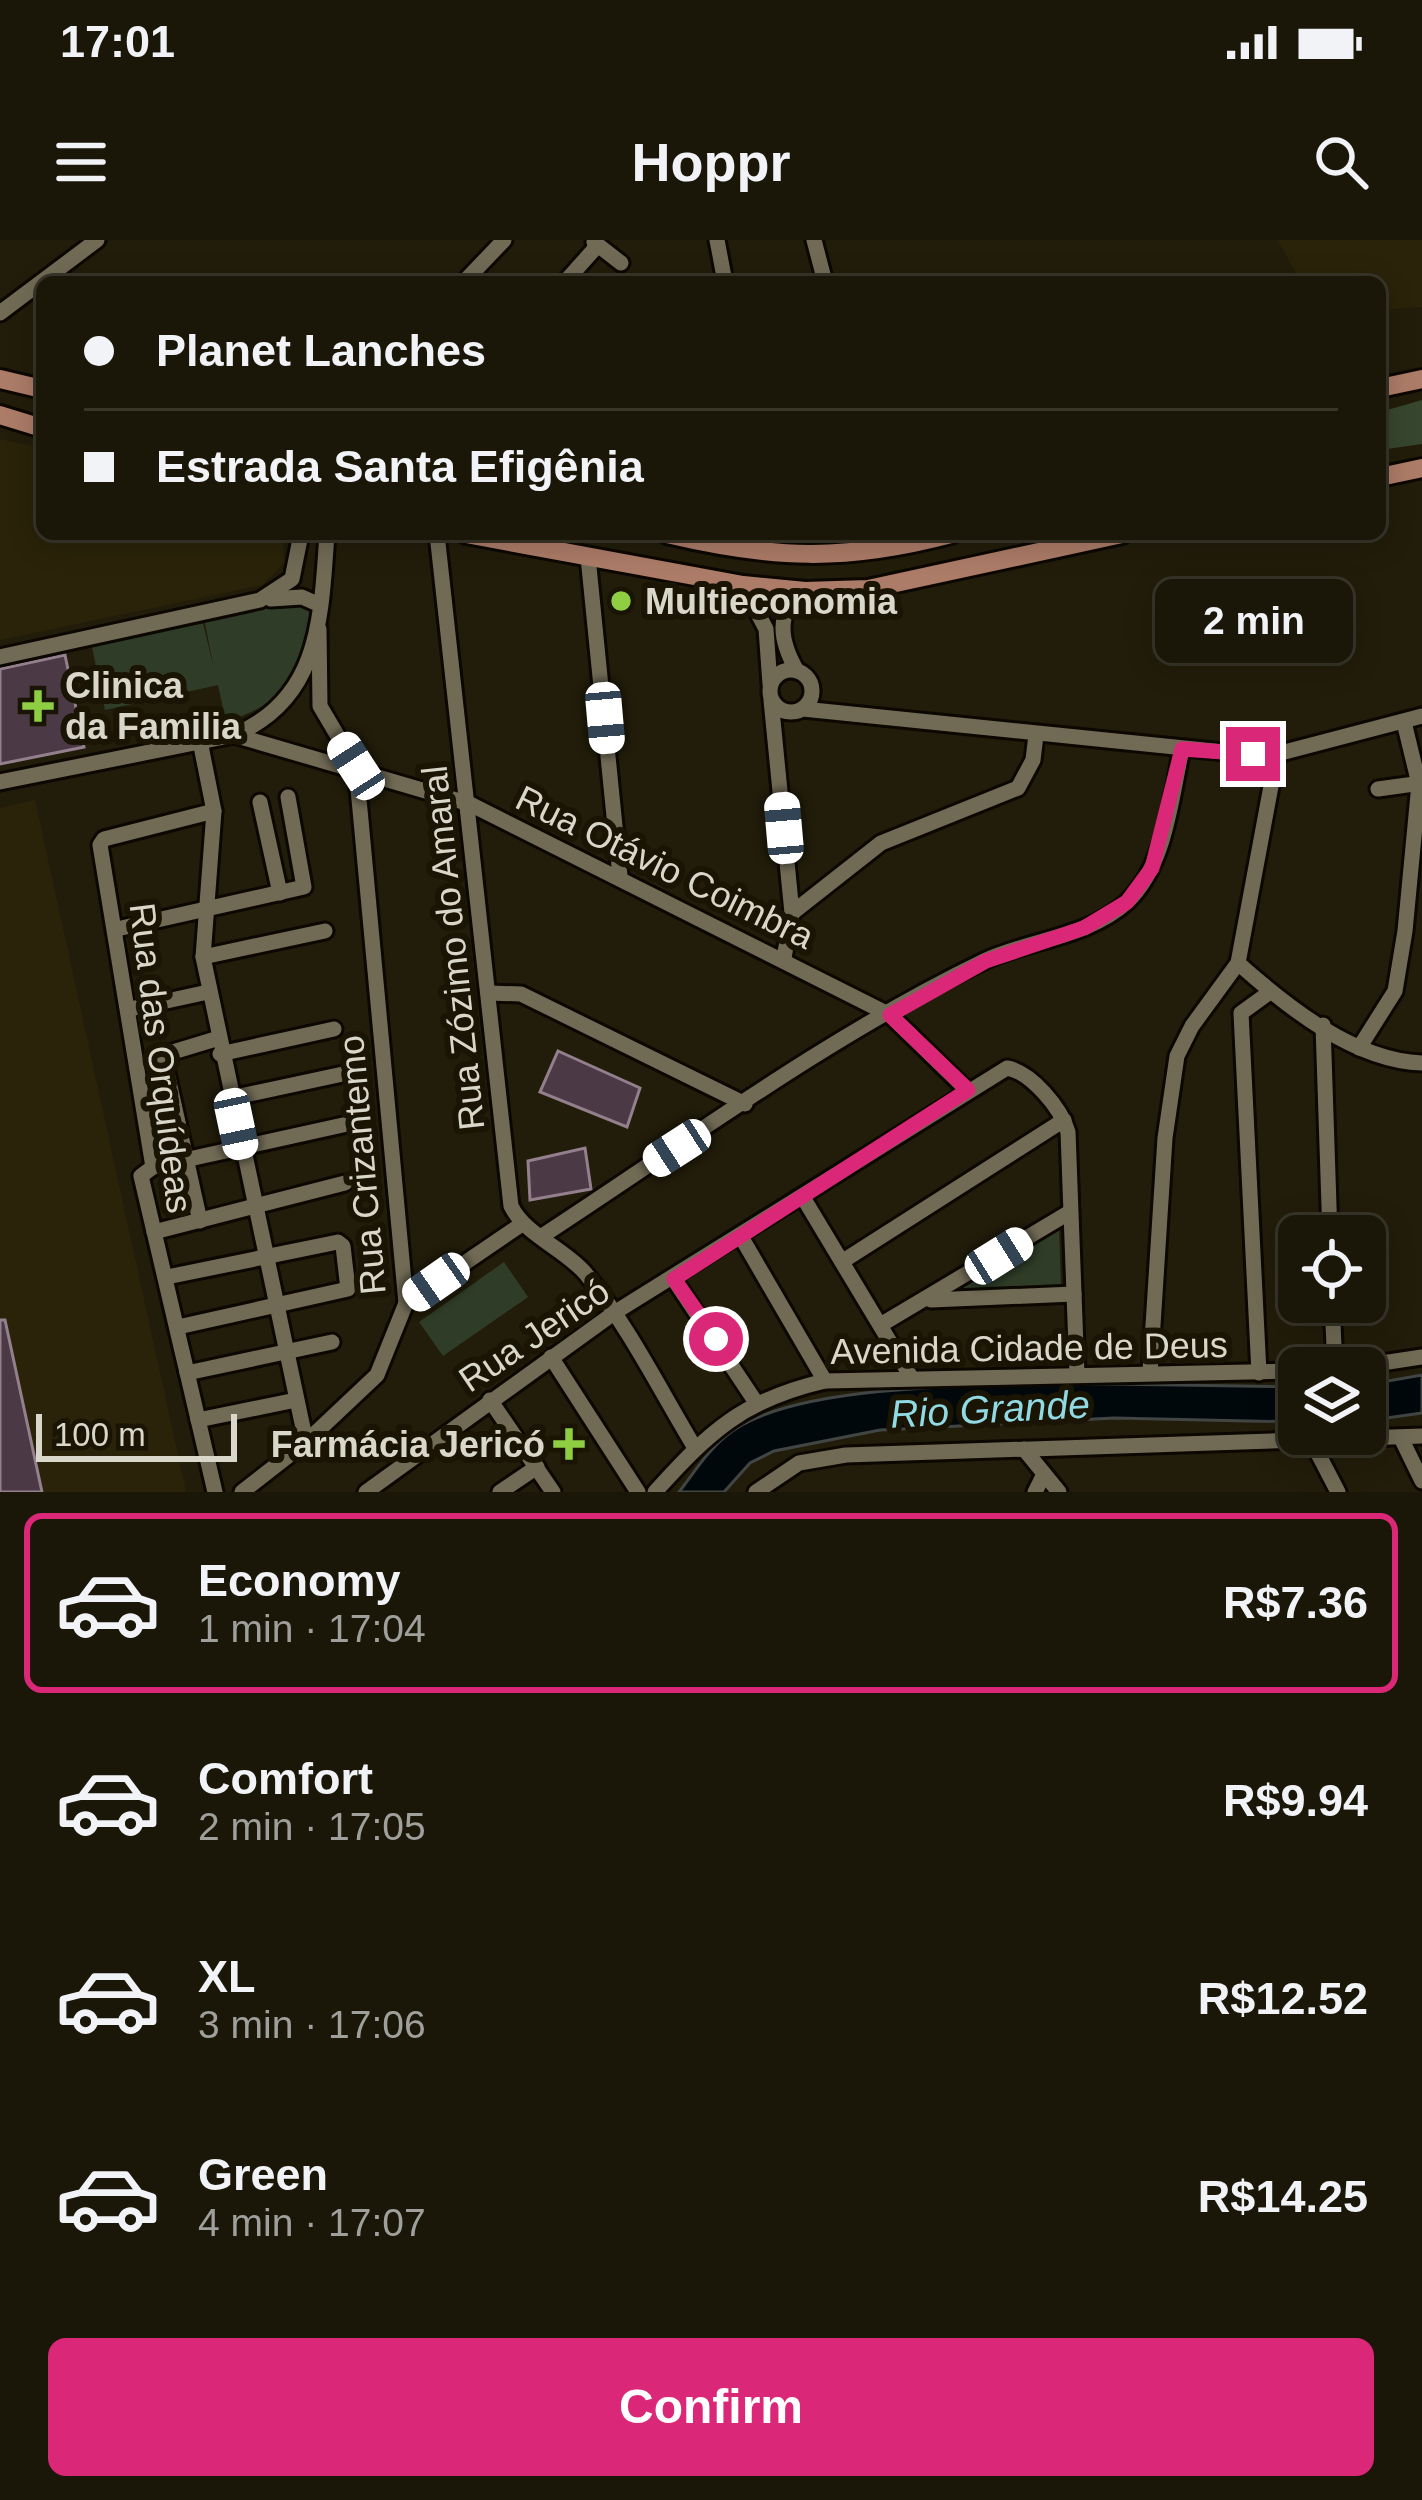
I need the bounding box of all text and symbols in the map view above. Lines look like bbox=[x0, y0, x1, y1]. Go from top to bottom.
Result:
text: 17:01 bbox=[60, 16, 175, 67]
icon: menu bbox=[48, 129, 114, 195]
icon: search bbox=[1308, 129, 1374, 195]
text: Hoppr bbox=[632, 132, 790, 192]
text: Planet Lanches bbox=[156, 325, 486, 376]
text: Estrada Santa Efigênia bbox=[156, 441, 644, 492]
callout: 2 min bbox=[1154, 580, 1352, 664]
place label: Multieconomia bbox=[645, 581, 898, 622]
marker: Multieconomia bbox=[608, 588, 634, 614]
text: 2 min bbox=[1203, 599, 1305, 642]
place label: Clinica da Familia bbox=[65, 665, 242, 747]
car bbox=[584, 681, 626, 755]
marker: Clinica da Familia bbox=[22, 690, 54, 722]
car bbox=[321, 726, 391, 806]
route end bbox=[1226, 727, 1280, 781]
street label: Rua Zózimo do Amaral bbox=[413, 764, 493, 1132]
street label: Rua Otávio Coimbra bbox=[509, 777, 821, 957]
car bbox=[763, 791, 805, 865]
street label: Rua das Orquídeas bbox=[122, 901, 200, 1215]
street label: Rua Crizantemo bbox=[330, 1034, 394, 1296]
car bbox=[211, 1085, 261, 1163]
car bbox=[637, 1113, 717, 1183]
map controls bbox=[1278, 1215, 1386, 1455]
button: locate bbox=[1278, 1215, 1386, 1323]
car bbox=[959, 1222, 1039, 1290]
car bbox=[396, 1247, 476, 1317]
street label: Rua Jericó bbox=[451, 1270, 617, 1400]
route start bbox=[689, 1312, 743, 1366]
street label: Avenida Cidade de Deus bbox=[830, 1324, 1228, 1372]
button: layers bbox=[1278, 1347, 1386, 1455]
water label: Rio Grande bbox=[889, 1382, 1091, 1436]
scale bar bbox=[36, 1408, 237, 1461]
text: 100 m bbox=[54, 1416, 146, 1453]
place label: Farmácia Jericó bbox=[271, 1424, 545, 1465]
marker: Farmácia Jericó bbox=[556, 1431, 582, 1457]
icon: car bbox=[54, 1549, 162, 1657]
text: Economy bbox=[198, 1555, 401, 1606]
text: R$7.36 bbox=[1223, 1577, 1368, 1628]
text: 1 min · 17:04 bbox=[198, 1607, 426, 1650]
icon: car bbox=[54, 1747, 162, 1855]
text: Comfort bbox=[198, 1753, 373, 1804]
text: R$9.94 bbox=[1223, 1775, 1368, 1826]
text: 2 min · 17:05 bbox=[198, 1805, 426, 1848]
icon: car bbox=[54, 1945, 162, 2053]
text: XL bbox=[198, 1951, 256, 2002]
text: R$12.52 bbox=[1198, 1973, 1368, 2024]
text: 3 min · 17:06 bbox=[198, 2003, 426, 2046]
icon: car bbox=[54, 2143, 162, 2251]
text: Green bbox=[198, 2149, 328, 2200]
text: R$14.25 bbox=[1198, 2171, 1368, 2222]
text: 4 min · 17:07 bbox=[198, 2201, 426, 2244]
button: Confirm bbox=[48, 2338, 1374, 2476]

